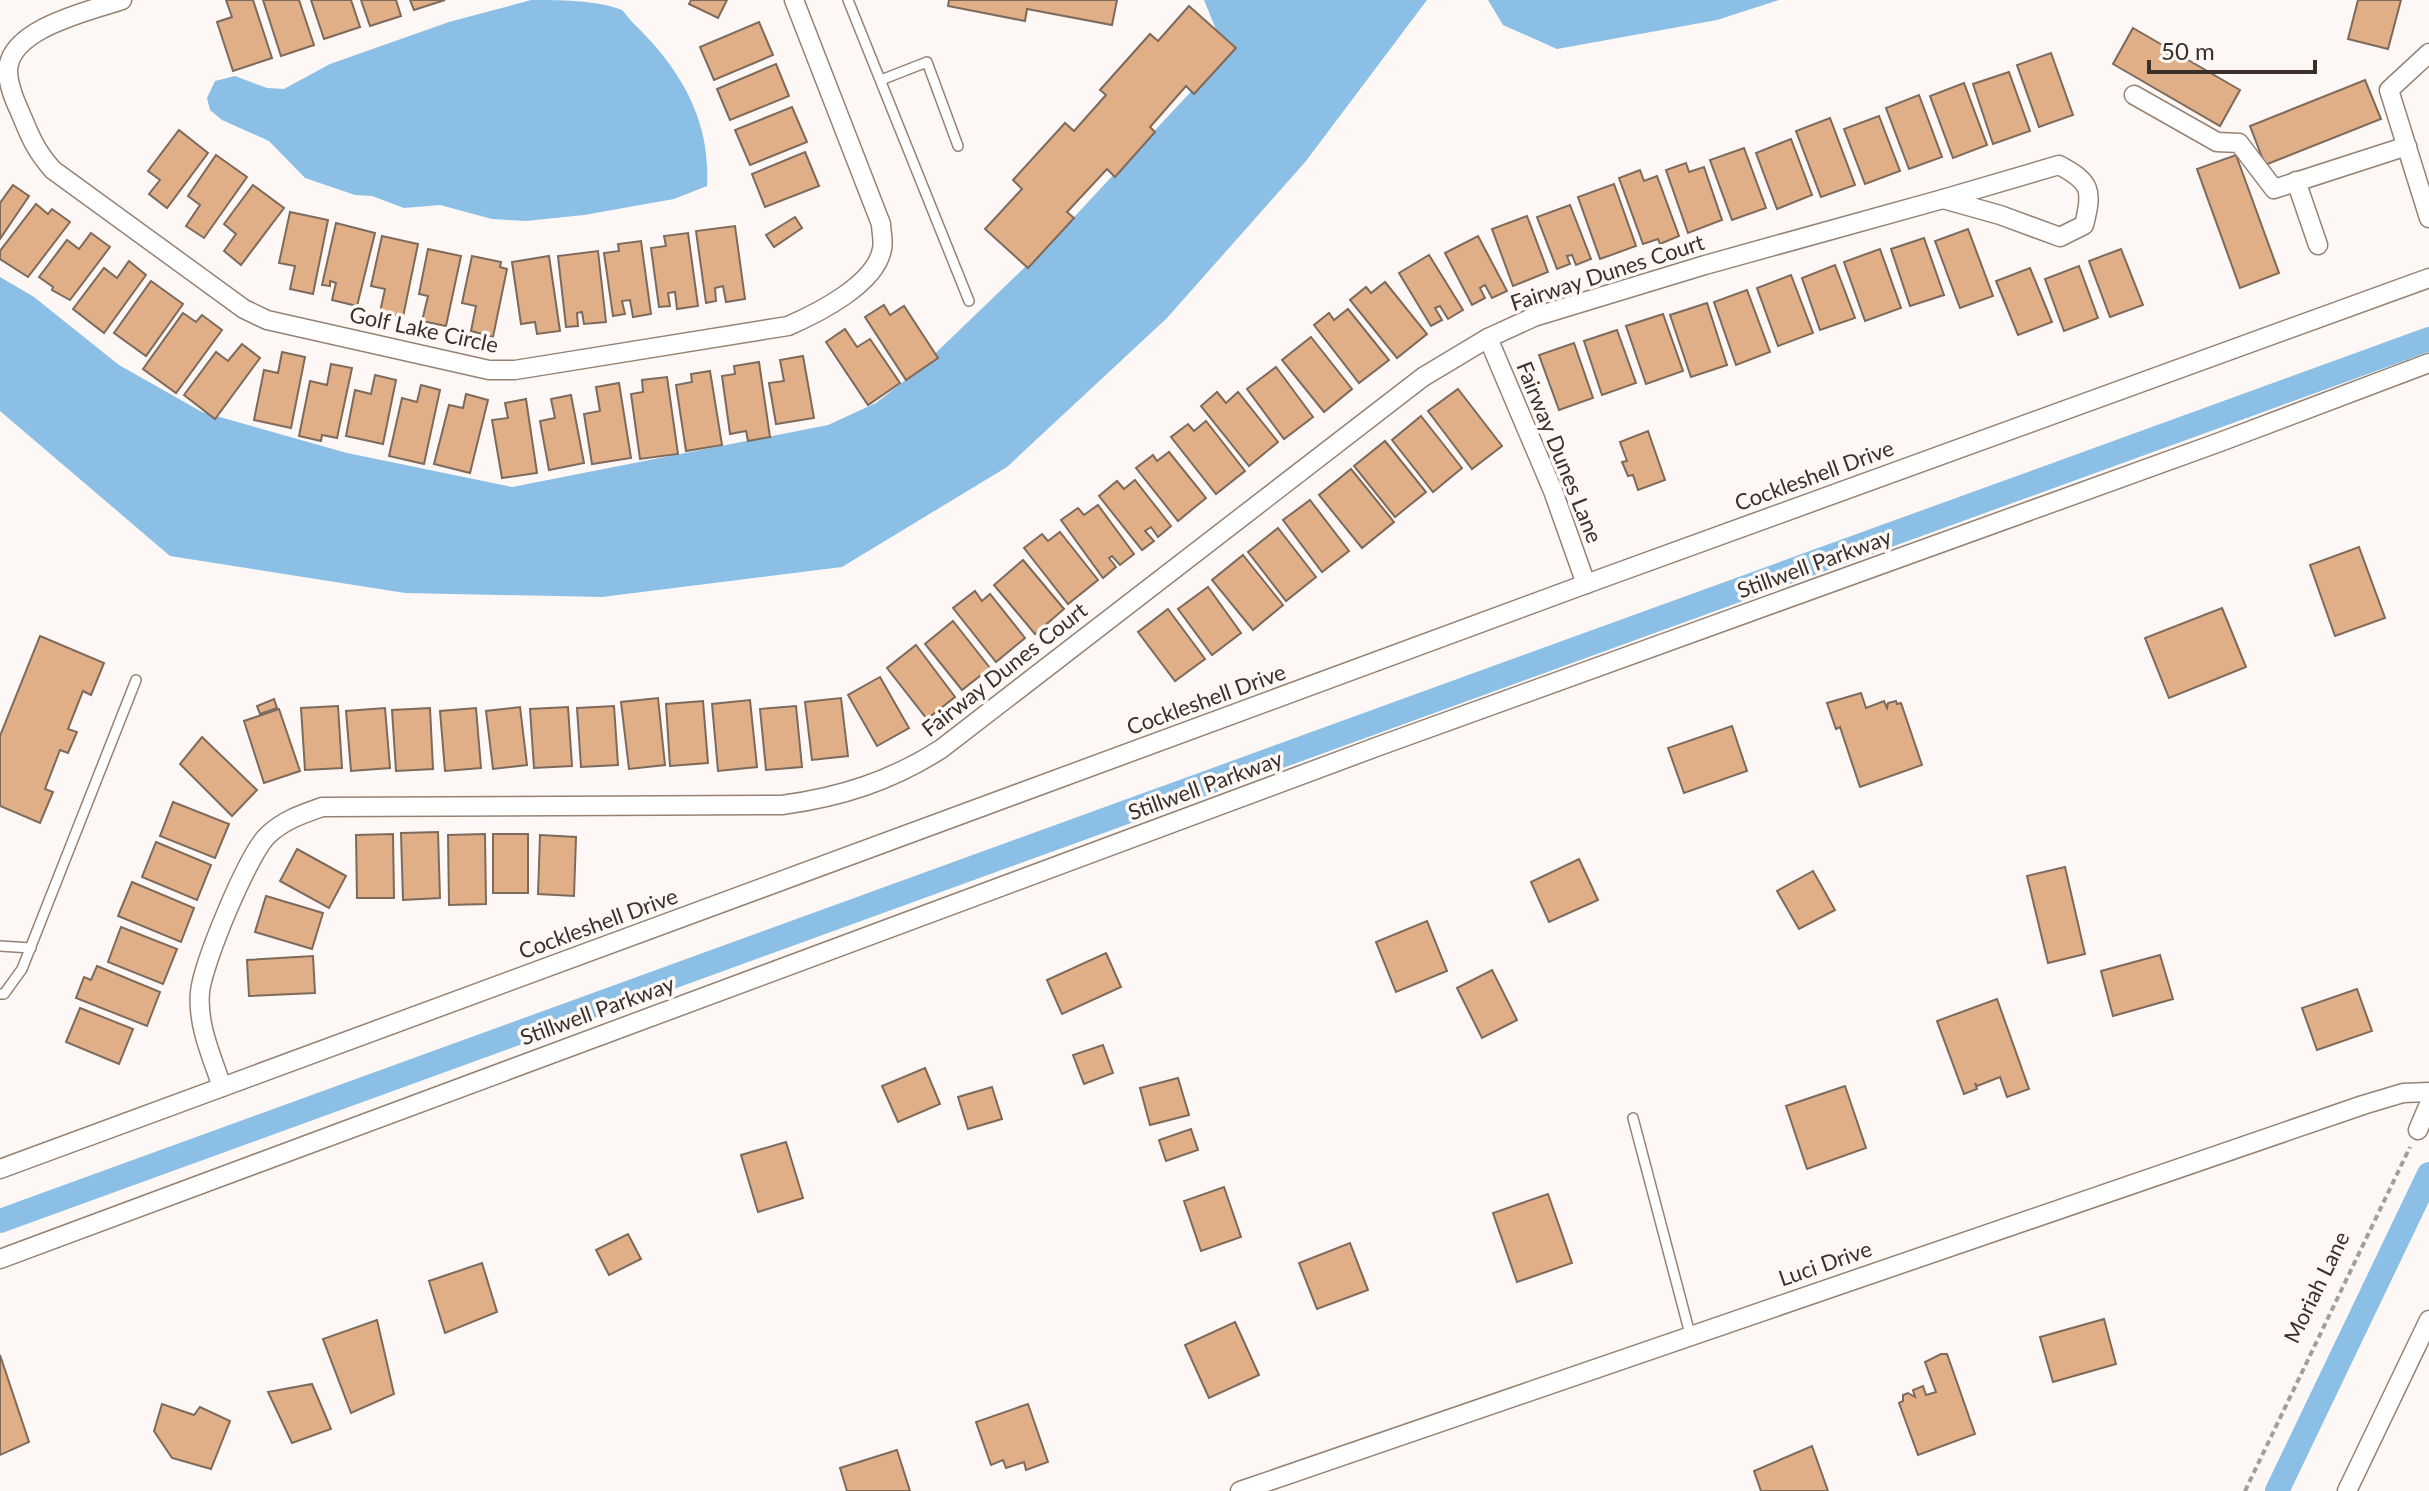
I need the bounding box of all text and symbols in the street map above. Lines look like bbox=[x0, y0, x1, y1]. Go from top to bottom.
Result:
scale bar bbox=[2149, 24, 2315, 74]
text: 50 m bbox=[2161, 36, 2215, 65]
street label: Fairway Dunes Court bbox=[1507, 228, 1707, 316]
street label: Golf Lake Circle bbox=[347, 300, 501, 358]
street label: Fairway Dunes Lane bbox=[1511, 357, 1609, 547]
street label: Cockleshell Drive bbox=[1731, 434, 1897, 516]
street label: Stillwell Parkway bbox=[1733, 522, 1895, 603]
street label: Fairway Dunes Court bbox=[916, 596, 1092, 742]
street label: Cockleshell Drive bbox=[1123, 658, 1289, 740]
street label: Stillwell Parkway bbox=[1124, 744, 1286, 825]
street label: Cockleshell Drive bbox=[515, 882, 681, 964]
street label: Stillwell Parkway bbox=[516, 969, 678, 1050]
street label: Moriah Lane bbox=[2277, 1227, 2355, 1347]
street label: Luci Drive bbox=[1775, 1234, 1875, 1292]

